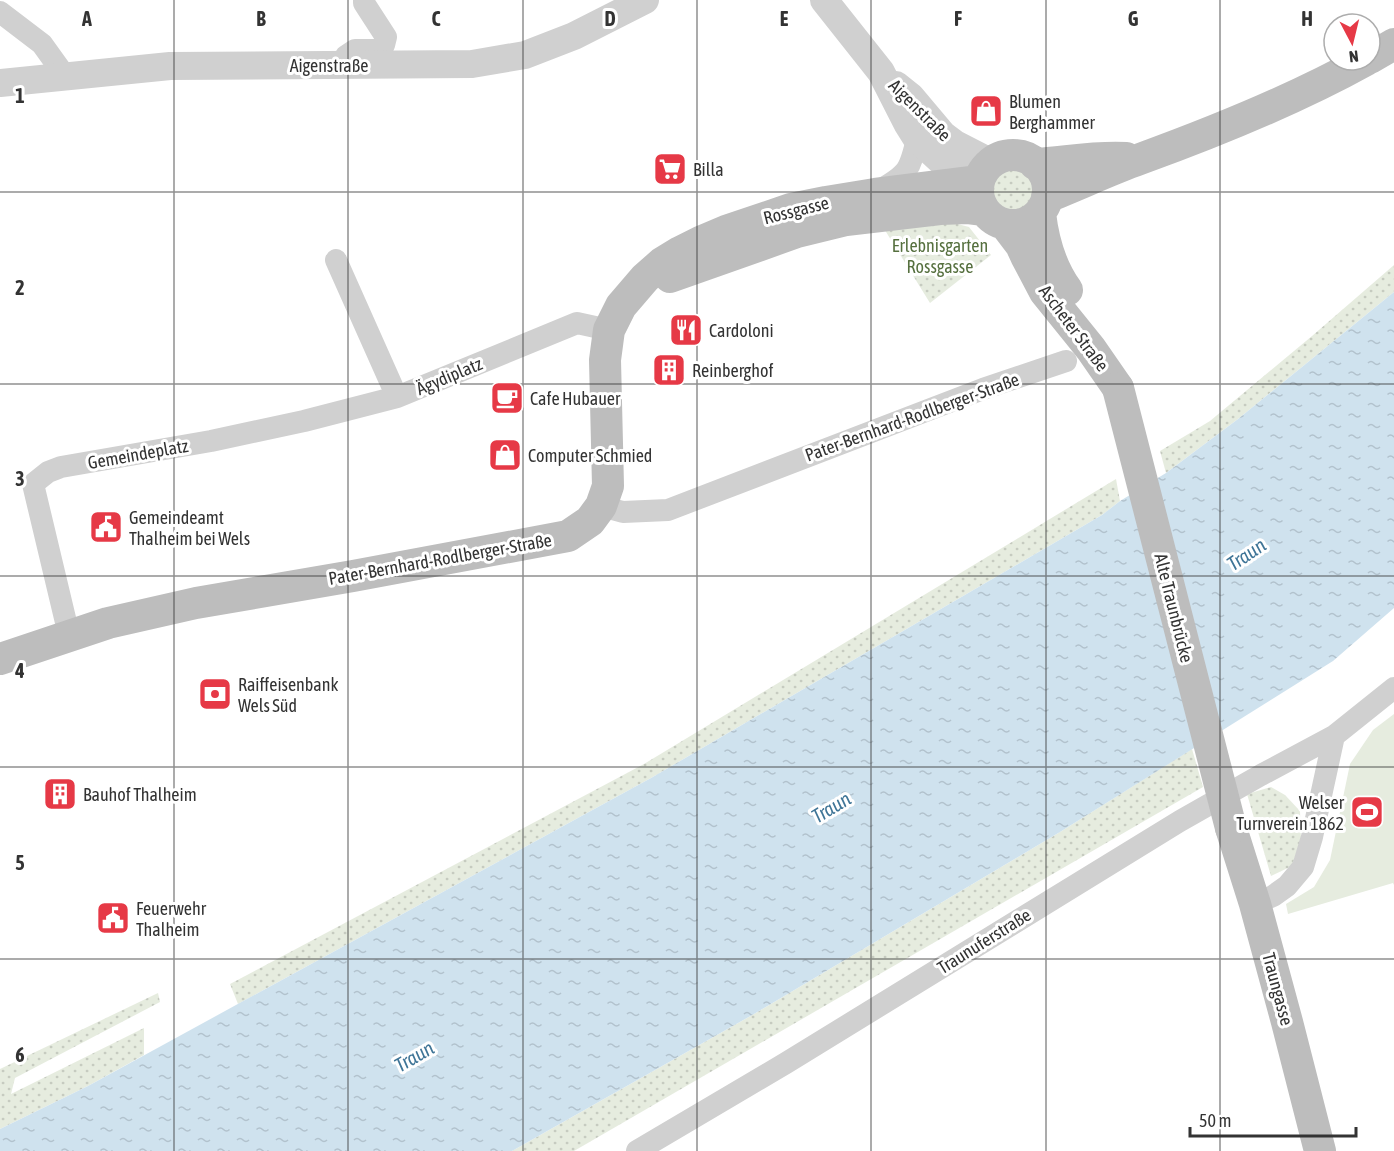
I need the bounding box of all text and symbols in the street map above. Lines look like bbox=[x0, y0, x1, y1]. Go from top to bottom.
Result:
text: A bbox=[81, 7, 92, 30]
text: B bbox=[256, 7, 266, 30]
text: C bbox=[432, 7, 441, 30]
text: D bbox=[604, 7, 616, 30]
text: E bbox=[780, 7, 789, 30]
text: F bbox=[954, 7, 962, 30]
text: G bbox=[1128, 7, 1139, 30]
text: H bbox=[1301, 7, 1313, 30]
north arrow bbox=[1322, 12, 1382, 72]
text: N bbox=[1348, 47, 1360, 66]
street label: Aigenstraße bbox=[290, 55, 368, 76]
street label: Aigenstraße bbox=[885, 75, 955, 145]
text: 1 bbox=[15, 84, 25, 107]
place label: Blumen Berghammer bbox=[1009, 91, 1095, 133]
shop icon: Blumen Berghammer bbox=[968, 93, 1004, 129]
supermarket icon: Billa bbox=[652, 151, 688, 187]
place label: Billa bbox=[693, 159, 724, 180]
street label: Rossgasse bbox=[761, 192, 831, 228]
park label: Erlebnisgarten Rossgasse bbox=[892, 235, 988, 277]
text: 2 bbox=[15, 276, 25, 299]
street label: Ascheter Straße bbox=[1035, 281, 1113, 375]
restaurant icon: Cardoloni bbox=[668, 312, 704, 348]
place label: Cardoloni bbox=[709, 320, 774, 341]
street label: Ägydiplatz bbox=[413, 352, 486, 399]
building icon: Reinberghof bbox=[651, 352, 687, 388]
place label: Reinberghof bbox=[692, 360, 773, 381]
street label: Pater-Bernhard-Rodlberger-Straße bbox=[802, 368, 1022, 466]
cafe icon: Cafe Hubauer bbox=[489, 380, 525, 416]
place label: Cafe Hubauer bbox=[530, 388, 621, 409]
street label: Gemeindeplatz bbox=[86, 435, 190, 473]
shop icon: Computer Schmied bbox=[487, 437, 523, 473]
place label: Computer Schmied bbox=[528, 445, 652, 466]
text: 3 bbox=[15, 467, 25, 490]
place label: Gemeindeamt Thalheim bei Wels bbox=[129, 507, 250, 549]
public building icon: Gemeindeamt Thalheim bei Wels bbox=[88, 509, 124, 545]
street label: Pater-Bernhard-Rodlberger-Straße bbox=[327, 529, 553, 589]
water label: Traun bbox=[1222, 533, 1270, 575]
street label: Alte Traunbrücke bbox=[1150, 551, 1198, 665]
text: 4 bbox=[14, 659, 25, 682]
place label: Raiffeisenbank Wels Süd bbox=[238, 674, 338, 716]
bank icon: Raiffeisenbank Wels Süd bbox=[197, 676, 233, 712]
building icon: Bauhof Thalheim bbox=[42, 776, 78, 812]
place label: Bauhof Thalheim bbox=[83, 784, 197, 805]
water label: Traun bbox=[807, 786, 855, 828]
place label: Welser Turnverein 1862 bbox=[1236, 792, 1345, 834]
sports icon: Welser Turnverein 1862 bbox=[1349, 794, 1385, 830]
text: 5 bbox=[15, 851, 25, 874]
place label: Feuerwehr Thalheim bbox=[136, 898, 207, 940]
public building icon: Feuerwehr Thalheim bbox=[95, 900, 131, 936]
street label: Traunuferstraße bbox=[933, 904, 1035, 978]
street label: Traungasse bbox=[1258, 950, 1298, 1028]
water label: Traun bbox=[390, 1036, 438, 1076]
text: 6 bbox=[15, 1043, 25, 1066]
scale bar bbox=[1190, 1100, 1356, 1138]
text: 50 m bbox=[1199, 1110, 1231, 1131]

